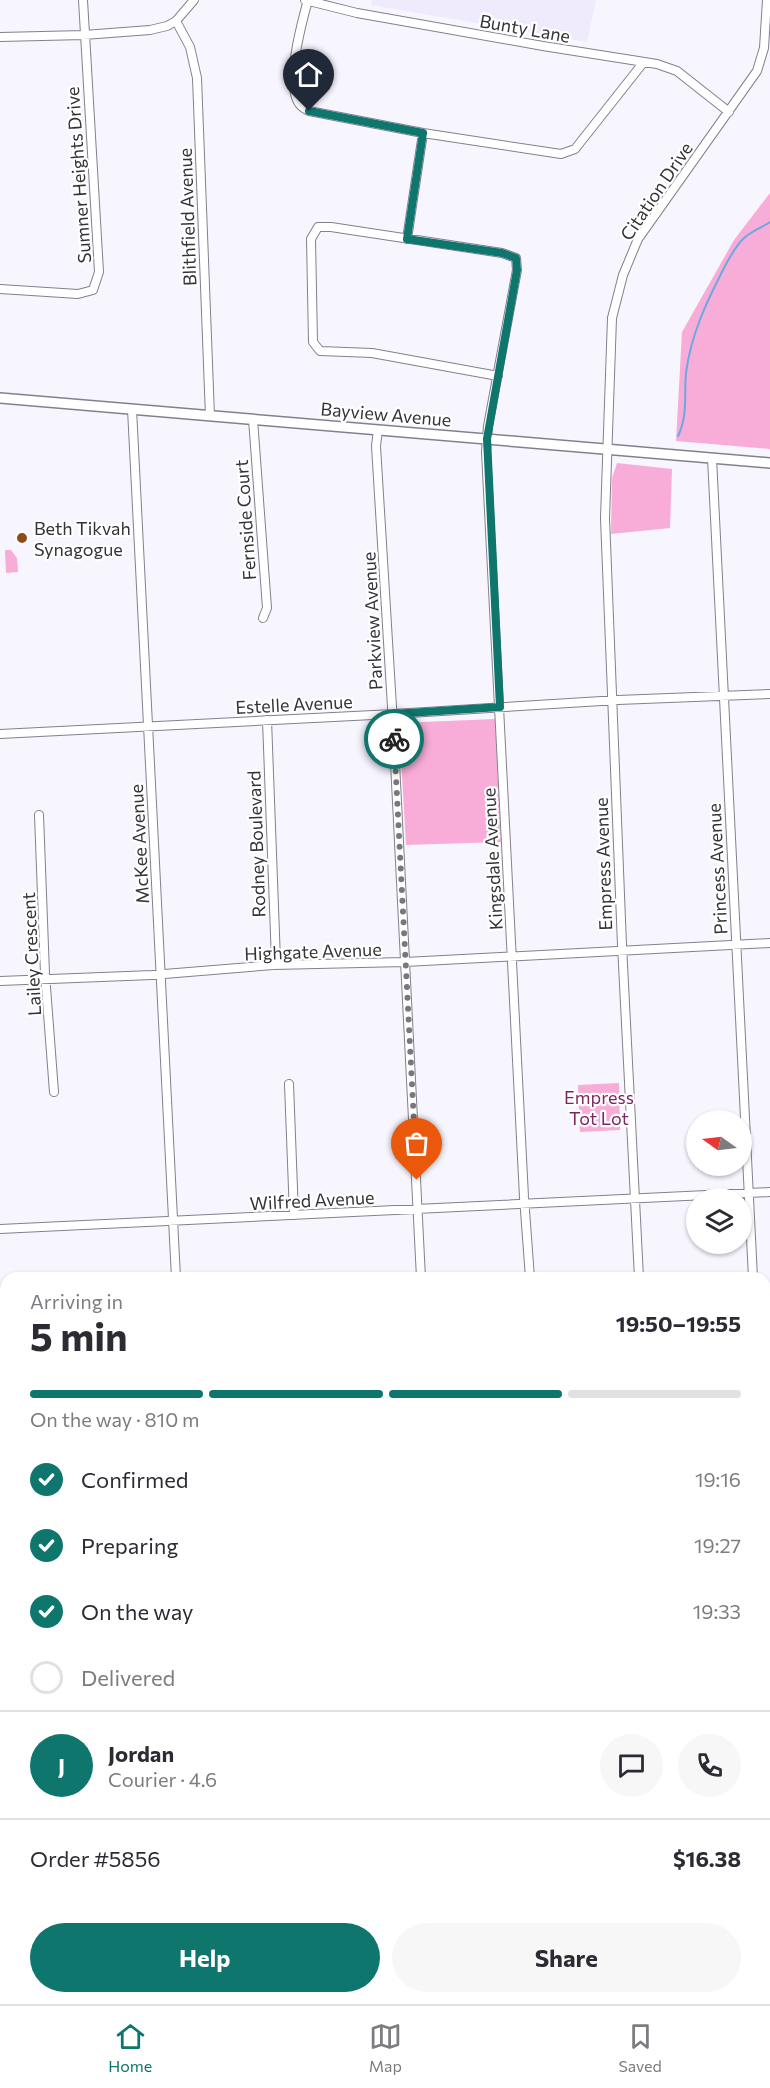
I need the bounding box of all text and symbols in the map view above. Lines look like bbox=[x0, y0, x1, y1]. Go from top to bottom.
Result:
street label: Bunty Lane bbox=[478, 9, 572, 47]
pin bbox=[283, 49, 334, 111]
icon: home bbox=[292, 58, 325, 91]
street label: Sumner Heights Drive bbox=[61, 86, 95, 264]
street label: Citation Drive bbox=[615, 138, 697, 244]
street label: Blithfield Avenue bbox=[174, 148, 200, 286]
street label: Bayview Avenue bbox=[320, 397, 452, 431]
street label: Fernside Court bbox=[230, 459, 260, 581]
place label: Beth Tikvah Synagogue bbox=[34, 517, 131, 560]
marker: Beth Tikvah Synagogue bbox=[15, 531, 29, 545]
street label: Parkview Avenue bbox=[357, 551, 387, 691]
street label: Estelle Avenue bbox=[235, 690, 353, 718]
courier bbox=[364, 709, 424, 769]
icon: bike bbox=[378, 723, 411, 756]
street label: Rodney Boulevard bbox=[242, 770, 270, 918]
street label: McKee Avenue bbox=[125, 784, 153, 904]
street label: Kingsdale Avenue bbox=[477, 787, 507, 931]
street label: Empress Avenue bbox=[590, 797, 616, 931]
street label: Princess Avenue bbox=[703, 803, 731, 935]
street label: Lailey Crescent bbox=[17, 892, 45, 1016]
street label: Highgate Avenue bbox=[244, 938, 382, 964]
park label: Empress Tot Lot bbox=[564, 1086, 634, 1129]
north arrow bbox=[686, 1110, 752, 1176]
map controls bbox=[686, 1110, 752, 1254]
pin bbox=[391, 1118, 442, 1180]
icon: bag bbox=[400, 1127, 433, 1160]
street label: Wilfred Avenue bbox=[249, 1186, 375, 1214]
button: layers bbox=[686, 1188, 752, 1254]
text: Arriving in bbox=[30, 1289, 123, 1313]
text: 19:50–19:55 bbox=[616, 1310, 741, 1337]
text: 5 min bbox=[30, 1311, 128, 1359]
text: On the way · 810 m bbox=[30, 1407, 199, 1431]
icon: check bbox=[30, 1463, 63, 1496]
text: Confirmed bbox=[81, 1466, 188, 1493]
text: 19:16 bbox=[695, 1467, 741, 1491]
icon: check bbox=[30, 1529, 63, 1562]
text: Preparing bbox=[81, 1532, 178, 1559]
text: 19:27 bbox=[694, 1533, 741, 1557]
icon: check bbox=[30, 1595, 63, 1628]
text: On the way bbox=[81, 1598, 193, 1625]
text: 19:33 bbox=[693, 1599, 741, 1623]
text: Delivered bbox=[81, 1664, 175, 1691]
button: chat bbox=[600, 1734, 663, 1797]
button: phone bbox=[678, 1734, 741, 1797]
text: Jordan bbox=[108, 1740, 174, 1767]
text: J bbox=[58, 1752, 65, 1779]
text: Courier · 4.6 bbox=[108, 1767, 217, 1791]
text: Order #5856 bbox=[30, 1845, 161, 1872]
text: $16.38 bbox=[673, 1845, 741, 1872]
button: Help bbox=[30, 1923, 380, 1992]
button: Share bbox=[392, 1923, 741, 1992]
tab: Home bbox=[108, 2020, 152, 2075]
tab: Map bbox=[369, 2020, 402, 2075]
tab: Saved bbox=[618, 2020, 662, 2075]

